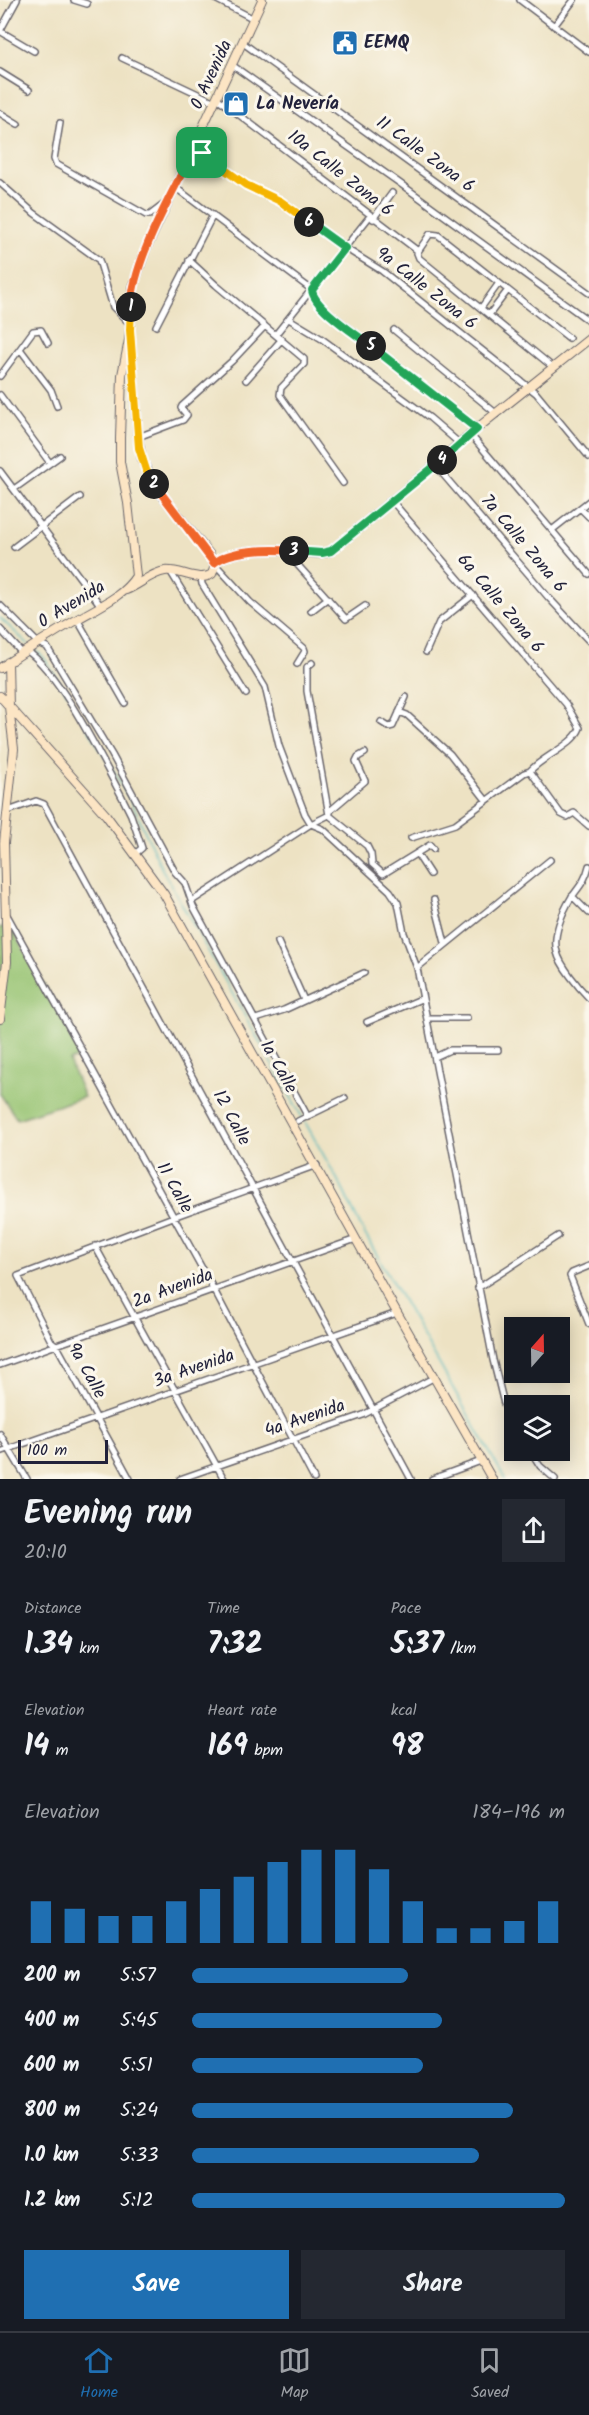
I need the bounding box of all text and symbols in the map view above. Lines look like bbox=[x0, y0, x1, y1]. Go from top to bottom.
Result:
public building icon: EEMQ bbox=[330, 28, 360, 58]
place label: EEMQ bbox=[364, 29, 409, 58]
street label: 0 Avenida bbox=[183, 35, 241, 115]
shop icon: La Nevería bbox=[221, 89, 251, 119]
place label: La Nevería bbox=[256, 90, 339, 119]
street label: 11 Calle Zona 6 bbox=[369, 109, 481, 201]
street label: 10a Calle Zona 6 bbox=[283, 126, 397, 222]
pin bbox=[176, 127, 227, 178]
icon: arrive bbox=[185, 136, 218, 169]
pin: 6 bbox=[294, 207, 324, 237]
street label: 9a Calle Zona 6 bbox=[369, 240, 483, 338]
pin: 1 bbox=[116, 292, 146, 322]
text: 1 bbox=[129, 294, 133, 319]
pin: 5 bbox=[356, 331, 386, 361]
text: 5 bbox=[367, 333, 375, 358]
pin: 4 bbox=[427, 445, 457, 475]
text: 4 bbox=[438, 447, 446, 472]
pin: 2 bbox=[139, 469, 169, 499]
text: 2 bbox=[149, 471, 159, 496]
street label: 7a Calle Zona 6 bbox=[473, 488, 573, 600]
pin: 3 bbox=[279, 536, 309, 566]
text: 3 bbox=[290, 538, 298, 563]
street label: 6a Calle Zona 6 bbox=[449, 547, 551, 661]
street label: 0 Avenida bbox=[33, 573, 111, 637]
street label: 1a Calle bbox=[251, 1035, 305, 1099]
street label: 12 Calle bbox=[204, 1085, 258, 1151]
street label: 11 Calle bbox=[148, 1157, 200, 1219]
street label: 2a Avenida bbox=[129, 1261, 217, 1317]
north arrow bbox=[504, 1317, 570, 1383]
map controls bbox=[504, 1317, 570, 1461]
street label: 9a Calle bbox=[59, 1337, 113, 1405]
street label: 3a Avenida bbox=[150, 1342, 238, 1396]
street label: 4a Avenida bbox=[261, 1392, 349, 1446]
button: layers bbox=[504, 1395, 570, 1461]
scale bar bbox=[18, 1437, 108, 1464]
text: 100 m bbox=[27, 1438, 67, 1463]
text: Evening run bbox=[24, 1488, 192, 1541]
button: share bbox=[502, 1499, 565, 1562]
text: 20:10 bbox=[24, 1537, 67, 1569]
text: Distance bbox=[24, 1596, 82, 1621]
text: Time bbox=[207, 1596, 240, 1621]
text: Pace bbox=[391, 1596, 421, 1621]
text: 1.34 bbox=[24, 1621, 73, 1669]
text: 7:32 bbox=[207, 1621, 263, 1669]
text: 5:37 bbox=[391, 1621, 444, 1669]
text: km bbox=[73, 1636, 100, 1661]
text: /km bbox=[444, 1636, 476, 1661]
text: Elevation bbox=[24, 1698, 85, 1723]
text: Heart rate bbox=[207, 1698, 277, 1723]
text: kcal bbox=[391, 1698, 417, 1723]
text: 14 bbox=[24, 1723, 49, 1771]
text: 169 bbox=[207, 1723, 248, 1771]
text: 98 bbox=[391, 1723, 424, 1771]
text: m bbox=[49, 1738, 69, 1763]
text: bpm bbox=[248, 1738, 283, 1763]
text: Elevation bbox=[24, 1797, 100, 1829]
text: 184–196 m bbox=[472, 1797, 565, 1829]
text: 200 m bbox=[24, 1960, 80, 1992]
text: 5:57 bbox=[120, 1960, 156, 1992]
text: 400 m bbox=[24, 2005, 80, 2037]
text: 5:45 bbox=[120, 2005, 157, 2037]
text: 600 m bbox=[24, 2050, 79, 2082]
text: 5:51 bbox=[120, 2050, 153, 2082]
text: 800 m bbox=[24, 2095, 80, 2127]
text: 5:24 bbox=[120, 2095, 158, 2127]
text: 1.0 km bbox=[24, 2140, 79, 2172]
text: 5:33 bbox=[120, 2140, 159, 2172]
text: 1.2 km bbox=[24, 2185, 80, 2217]
text: 5:12 bbox=[120, 2185, 154, 2217]
button: Save bbox=[24, 2250, 289, 2319]
button: Share bbox=[301, 2250, 565, 2319]
tab: Home bbox=[80, 2344, 118, 2405]
tab: Map bbox=[278, 2344, 311, 2405]
tab: Saved bbox=[471, 2344, 509, 2405]

